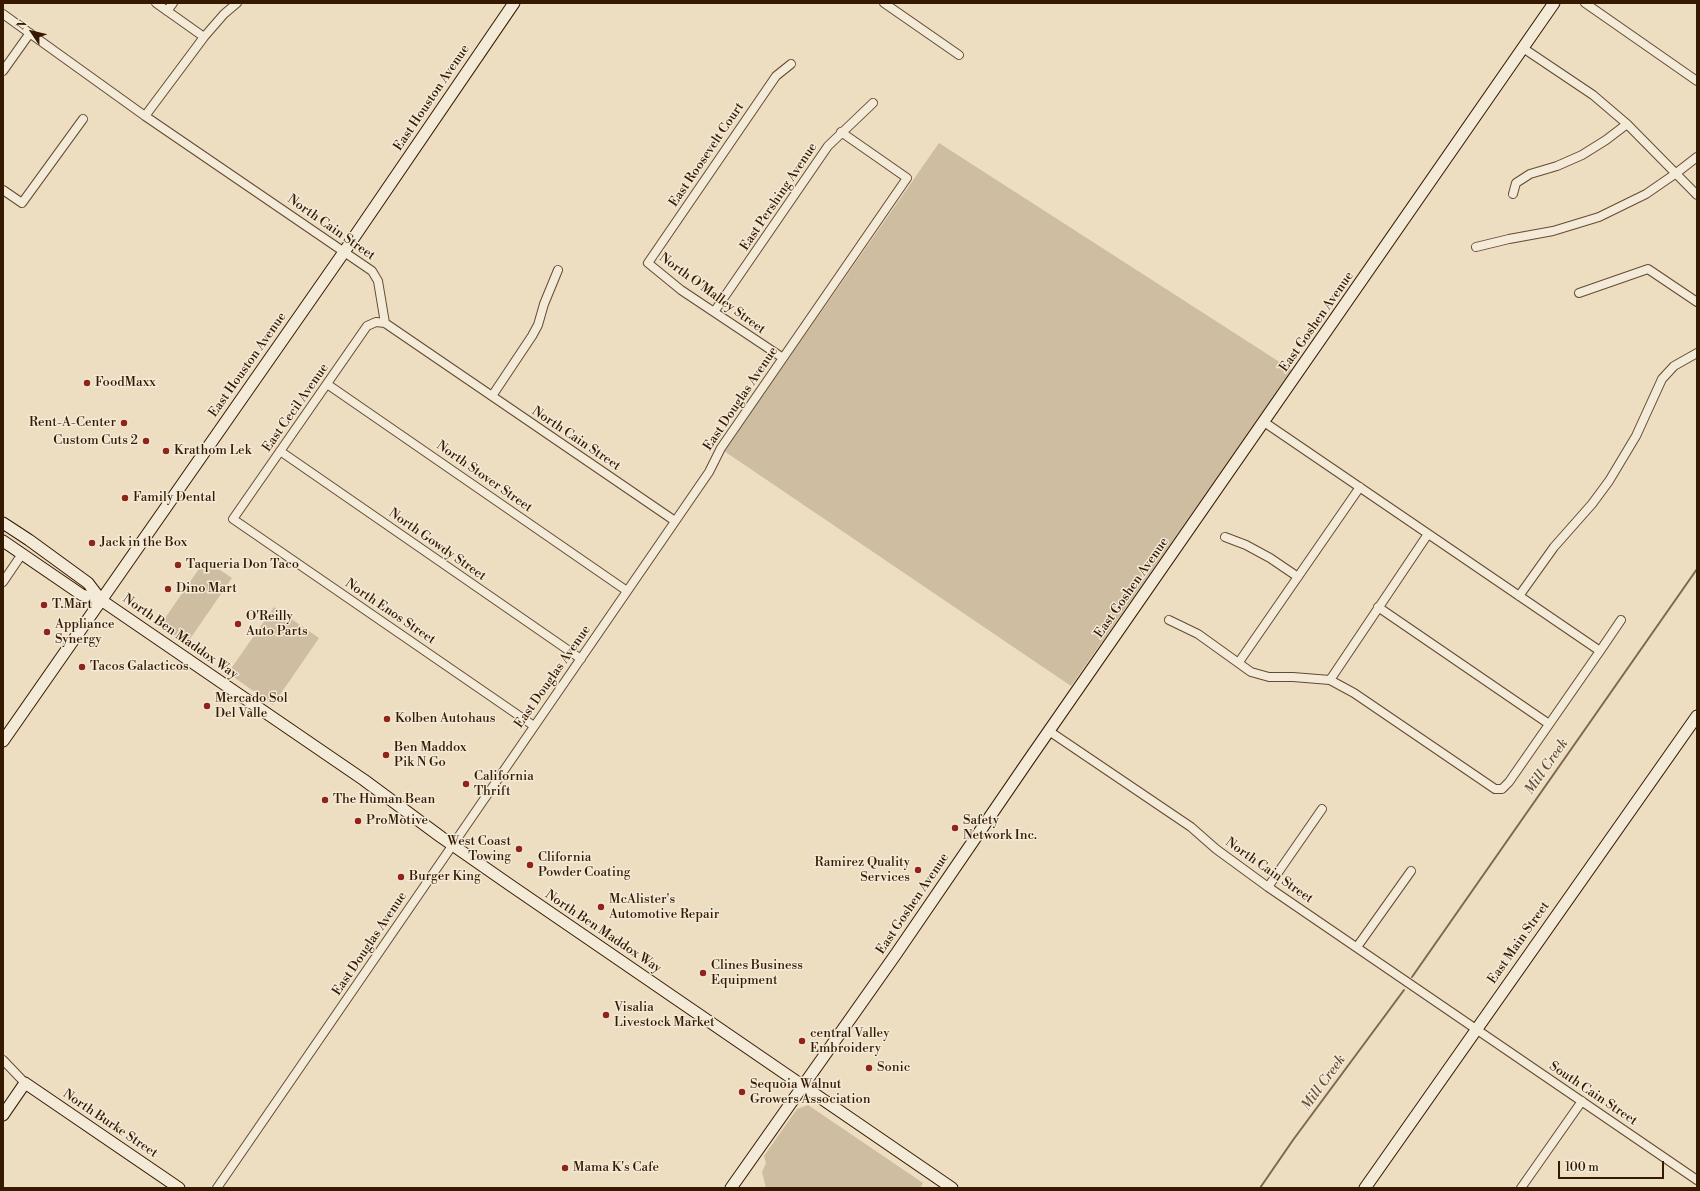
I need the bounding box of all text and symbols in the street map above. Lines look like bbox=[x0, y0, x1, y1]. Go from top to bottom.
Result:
north arrow bbox=[12, 12, 52, 52]
text: N bbox=[14, 18, 30, 33]
street label: East Houston Avenue bbox=[391, 42, 473, 154]
street label: East Roosevelt Court bbox=[666, 100, 748, 210]
street label: East Pershing Avenue bbox=[737, 140, 821, 254]
street label: North Cain Street bbox=[284, 192, 378, 264]
street label: North O'Malley Street bbox=[656, 250, 768, 338]
street label: East Goshen Avenue bbox=[1277, 269, 1357, 375]
street label: East Houston Avenue bbox=[206, 309, 290, 421]
street label: East Douglas Avenue bbox=[700, 344, 782, 454]
street label: East Cecil Avenue bbox=[260, 361, 332, 455]
place label: FoodMaxx bbox=[95, 375, 156, 391]
marker: FoodMaxx bbox=[82, 378, 92, 388]
street label: North Cain Street bbox=[529, 404, 623, 474]
place label: Rent-A-Center bbox=[29, 415, 116, 431]
marker: Rent-A-Center bbox=[119, 418, 129, 428]
place label: Custom Cuts 2 bbox=[53, 433, 138, 449]
marker: Custom Cuts 2 bbox=[141, 436, 151, 446]
street label: North Stover Street bbox=[433, 438, 535, 516]
place label: Krathom Lek bbox=[174, 443, 251, 459]
marker: Krathom Lek bbox=[161, 446, 171, 456]
place label: Family Dental bbox=[133, 490, 216, 506]
marker: Family Dental bbox=[120, 493, 130, 503]
street label: North Gowdy Street bbox=[385, 506, 489, 584]
place label: Jack in the Box bbox=[100, 535, 187, 551]
street label: East Goshen Avenue bbox=[1092, 535, 1172, 641]
marker: Jack in the Box bbox=[87, 538, 97, 548]
place label: Taqueria Don Taco bbox=[186, 557, 299, 573]
marker: Taqueria Don Taco bbox=[173, 560, 183, 570]
street label: North Enos Street bbox=[342, 576, 438, 648]
place label: Dino Mart bbox=[176, 581, 237, 597]
marker: Dino Mart bbox=[163, 584, 173, 594]
street label: North Ben Maddox Way bbox=[119, 591, 241, 683]
place label: T.Mart bbox=[52, 597, 92, 613]
marker: T.Mart bbox=[39, 600, 49, 610]
place label: O'Reilly Auto Parts bbox=[246, 609, 308, 640]
place label: Appliance Synergy bbox=[55, 617, 115, 648]
marker: O'Reilly Auto Parts bbox=[233, 619, 243, 629]
street label: East Douglas Avenue bbox=[512, 623, 594, 731]
marker: Appliance Synergy bbox=[42, 627, 52, 637]
place label: Tacos Galacticos bbox=[90, 659, 189, 675]
marker: Tacos Galacticos bbox=[77, 662, 87, 672]
place label: Mercado Sol Del Valle bbox=[215, 691, 288, 722]
marker: Mercado Sol Del Valle bbox=[202, 701, 212, 711]
place label: Kolben Autohaus bbox=[395, 711, 495, 727]
marker: Kolben Autohaus bbox=[382, 714, 392, 724]
water label: Mill Creek bbox=[1522, 736, 1572, 798]
place label: Ben Maddox Pik N Go bbox=[394, 740, 467, 771]
marker: Ben Maddox Pik N Go bbox=[381, 750, 391, 760]
place label: California Thrift bbox=[474, 769, 534, 800]
marker: California Thrift bbox=[461, 779, 471, 789]
place label: The Human Bean bbox=[333, 792, 435, 808]
marker: The Human Bean bbox=[320, 795, 330, 805]
place label: ProMotive bbox=[366, 813, 428, 829]
place label: Safety Network Inc. bbox=[963, 813, 1037, 844]
marker: ProMotive bbox=[353, 816, 363, 826]
marker: Safety Network Inc. bbox=[950, 823, 960, 833]
place label: West Coast Towing bbox=[447, 834, 511, 865]
street label: North Cain Street bbox=[1222, 835, 1316, 907]
marker: West Coast Towing bbox=[514, 844, 524, 854]
place label: Clifornia Powder Coating bbox=[538, 850, 630, 881]
street label: East Goshen Avenue bbox=[873, 850, 953, 958]
place label: Ramirez Quality Services bbox=[814, 855, 910, 886]
marker: Clifornia Powder Coating bbox=[525, 860, 535, 870]
marker: Ramirez Quality Services bbox=[913, 865, 923, 875]
place label: Burger King bbox=[409, 869, 481, 885]
marker: Burger King bbox=[396, 872, 406, 882]
street label: North Ben Maddox Way bbox=[542, 887, 664, 977]
street label: East Douglas Avenue bbox=[329, 889, 411, 999]
place label: McAlister's Automotive Repair bbox=[609, 892, 719, 923]
street label: East Main Street bbox=[1485, 899, 1553, 987]
marker: McAlister's Automotive Repair bbox=[596, 902, 606, 912]
place label: Clines Business Equipment bbox=[711, 958, 803, 989]
marker: Clines Business Equipment bbox=[698, 968, 708, 978]
place label: Visalia Livestock Market bbox=[614, 1000, 715, 1031]
marker: Visalia Livestock Market bbox=[601, 1010, 611, 1020]
place label: central Valley Embroidery bbox=[810, 1026, 889, 1057]
marker: central Valley Embroidery bbox=[797, 1036, 807, 1046]
water label: Mill Creek bbox=[1298, 1052, 1350, 1114]
street label: South Cain Street bbox=[1546, 1059, 1640, 1129]
place label: Sonic bbox=[877, 1060, 910, 1076]
marker: Sonic bbox=[864, 1063, 874, 1073]
place label: Sequoia Walnut Growers Association bbox=[750, 1077, 871, 1108]
street label: North Burke Street bbox=[60, 1086, 160, 1162]
marker: Sequoia Walnut Growers Association bbox=[737, 1087, 747, 1097]
scale bar bbox=[1560, 1153, 1666, 1179]
place label: Mama K's Cafe bbox=[573, 1160, 659, 1176]
text: 100 m bbox=[1565, 1160, 1599, 1175]
marker: Mama K's Cafe bbox=[560, 1163, 570, 1173]

